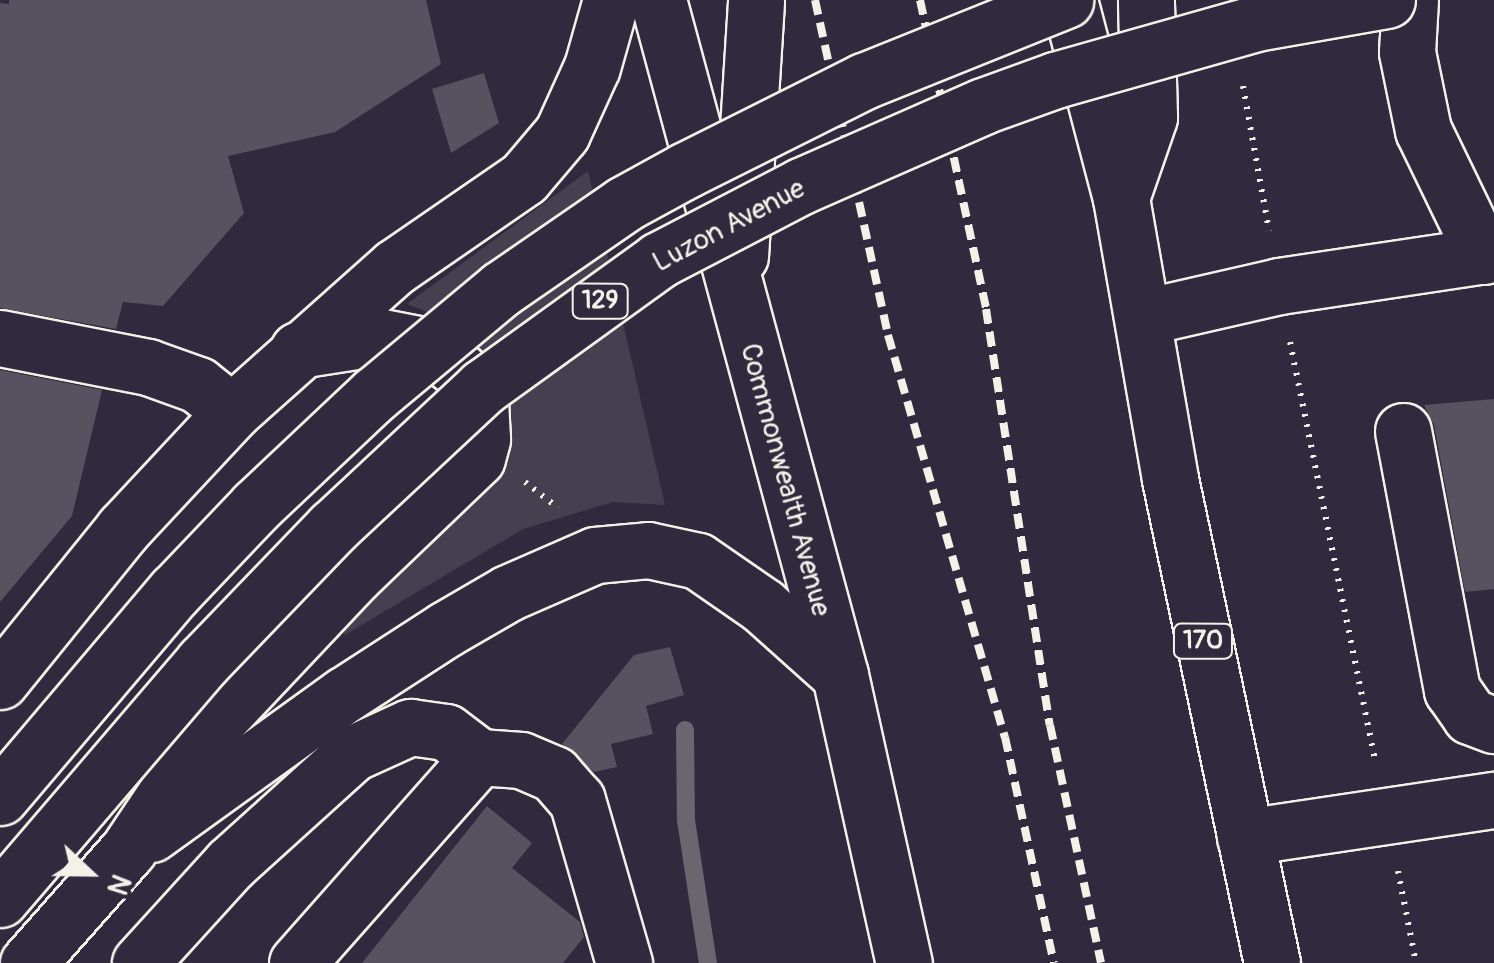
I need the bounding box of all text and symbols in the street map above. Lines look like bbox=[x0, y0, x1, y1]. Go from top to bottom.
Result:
street label: Luzon Avenue bbox=[647, 172, 811, 280]
road number: 129 bbox=[570, 281, 630, 321]
street label: Commonwealth Avenue bbox=[732, 340, 838, 620]
road number: 170 bbox=[1170, 621, 1236, 661]
north arrow bbox=[40, 823, 140, 923]
text: N bbox=[99, 869, 138, 900]

